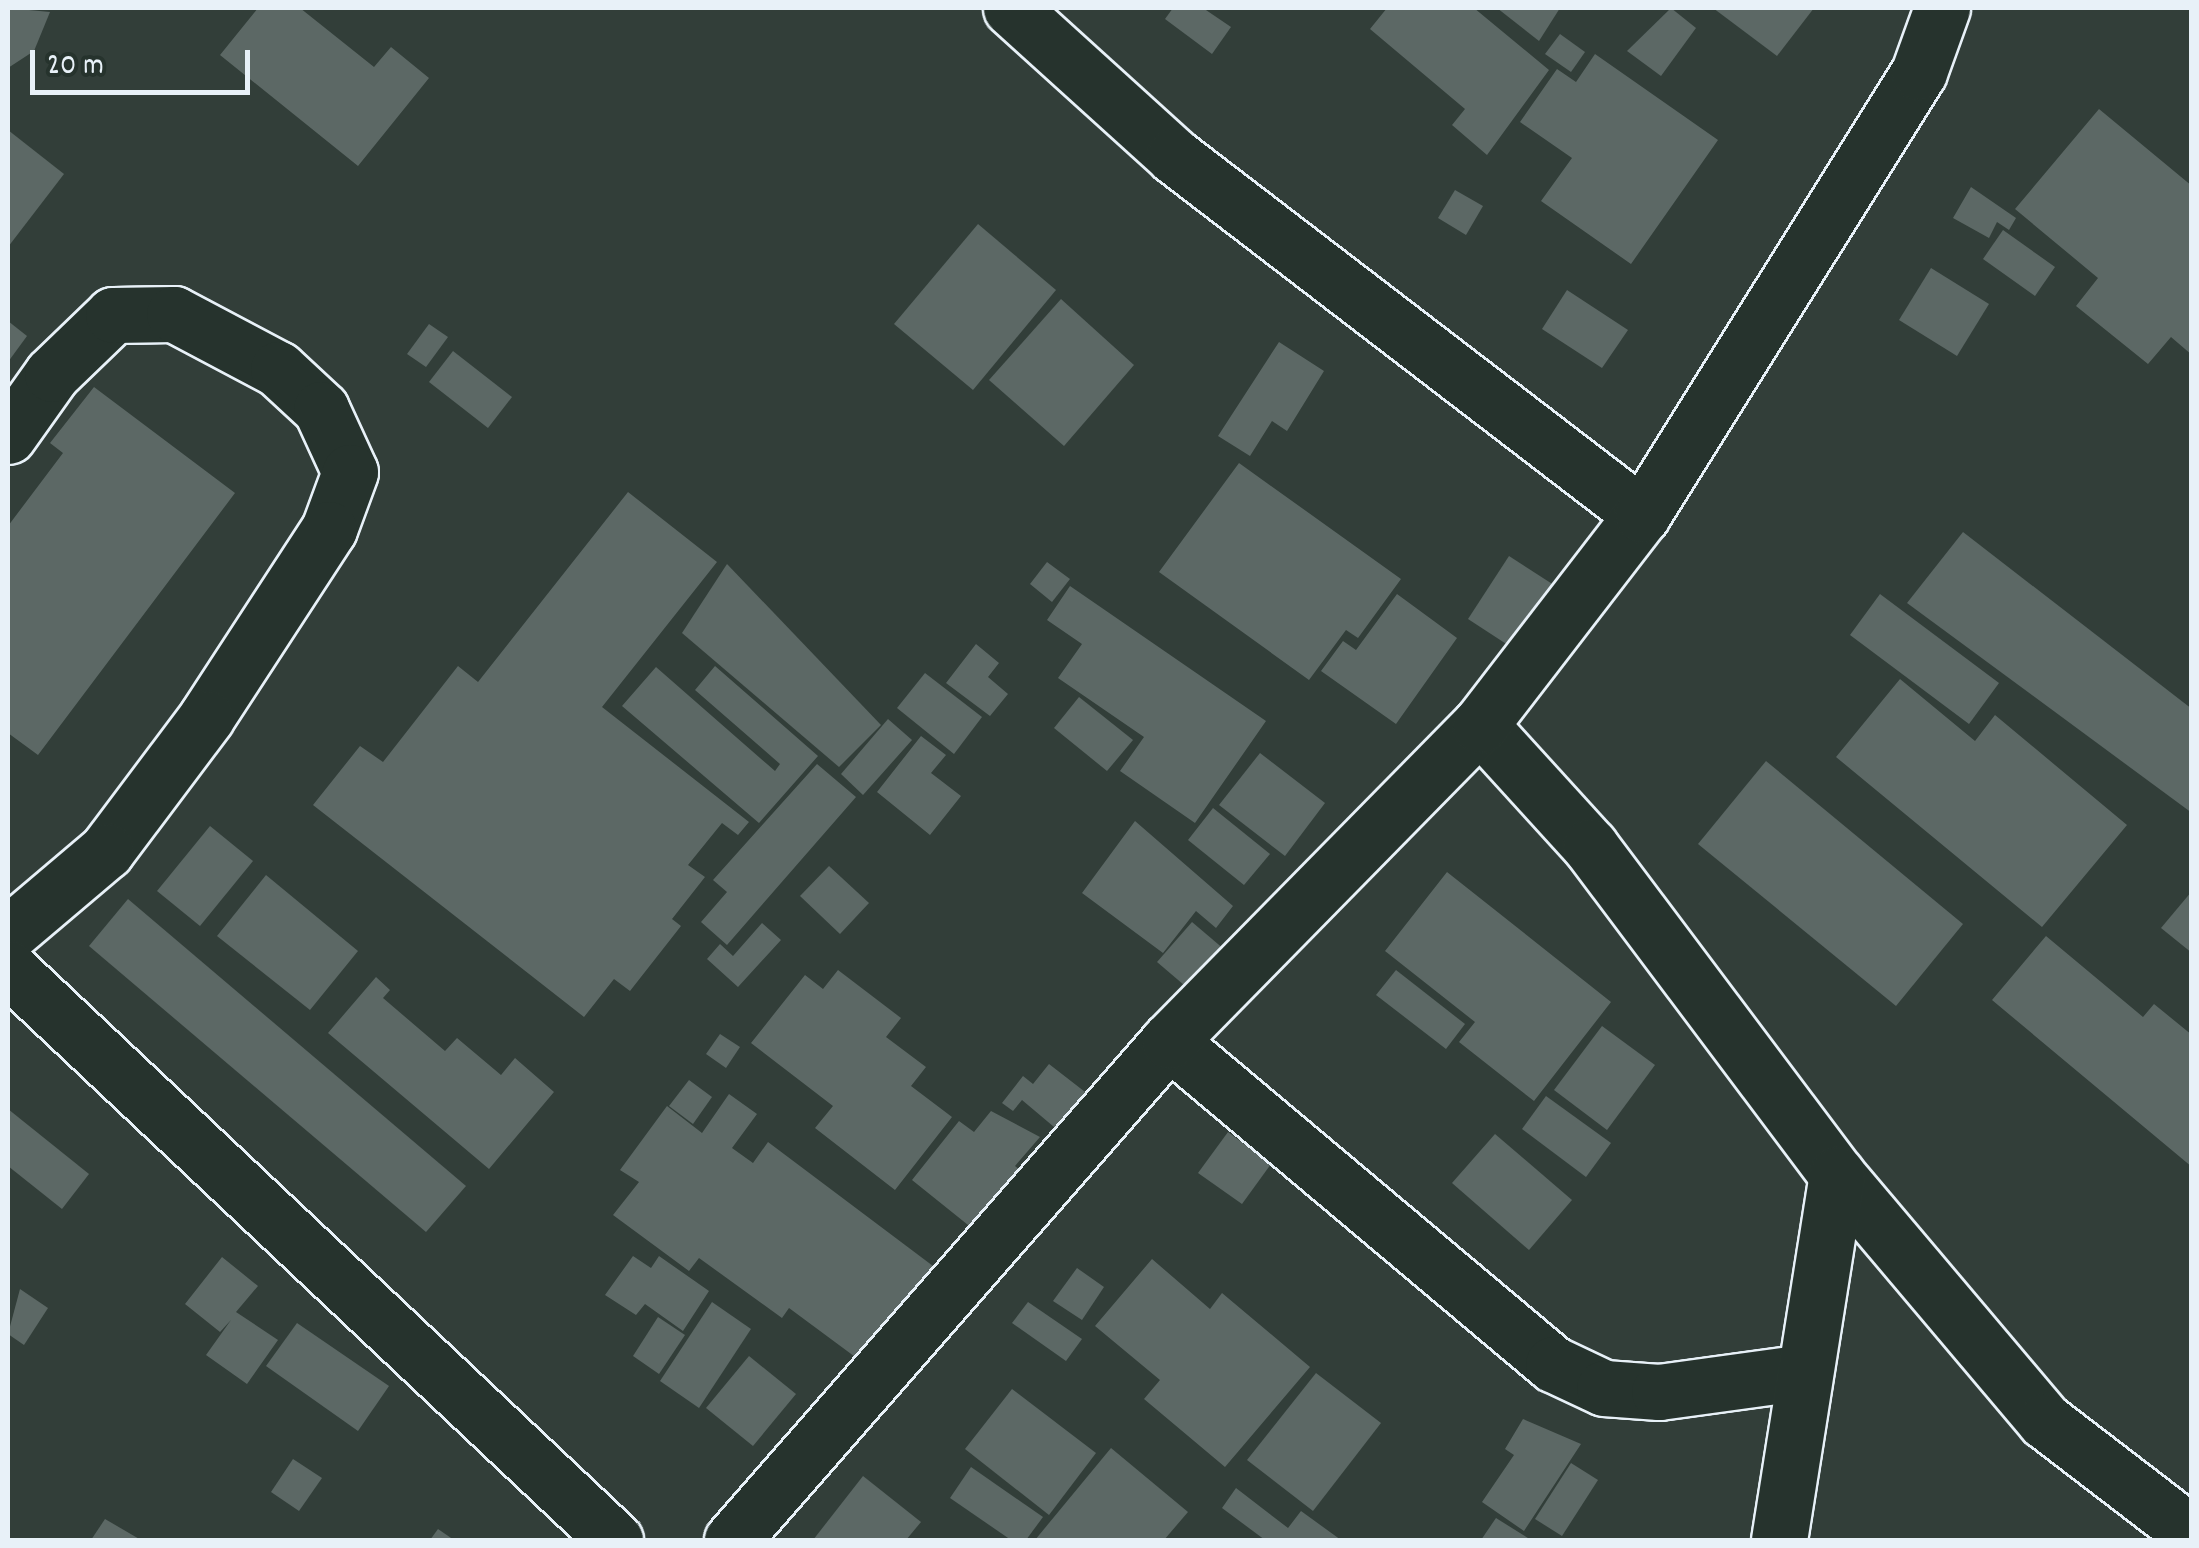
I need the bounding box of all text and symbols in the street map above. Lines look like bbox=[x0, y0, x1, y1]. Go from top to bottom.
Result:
scale bar bbox=[35, 30, 255, 92]
text: 20 m bbox=[47, 46, 104, 89]

